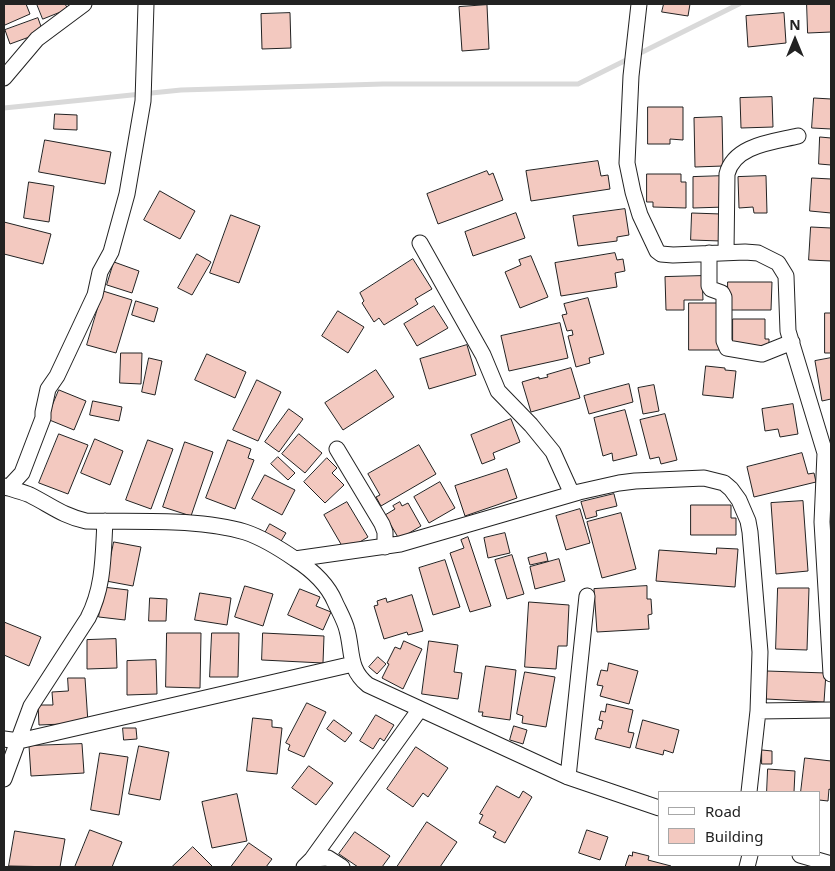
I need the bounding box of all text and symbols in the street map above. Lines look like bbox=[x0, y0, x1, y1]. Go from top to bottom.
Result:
north arrow bbox=[770, 15, 820, 65]
text: N bbox=[789, 15, 801, 34]
legend bbox=[658, 791, 820, 856]
text: Road bbox=[705, 801, 741, 821]
text: Building bbox=[705, 826, 763, 846]

